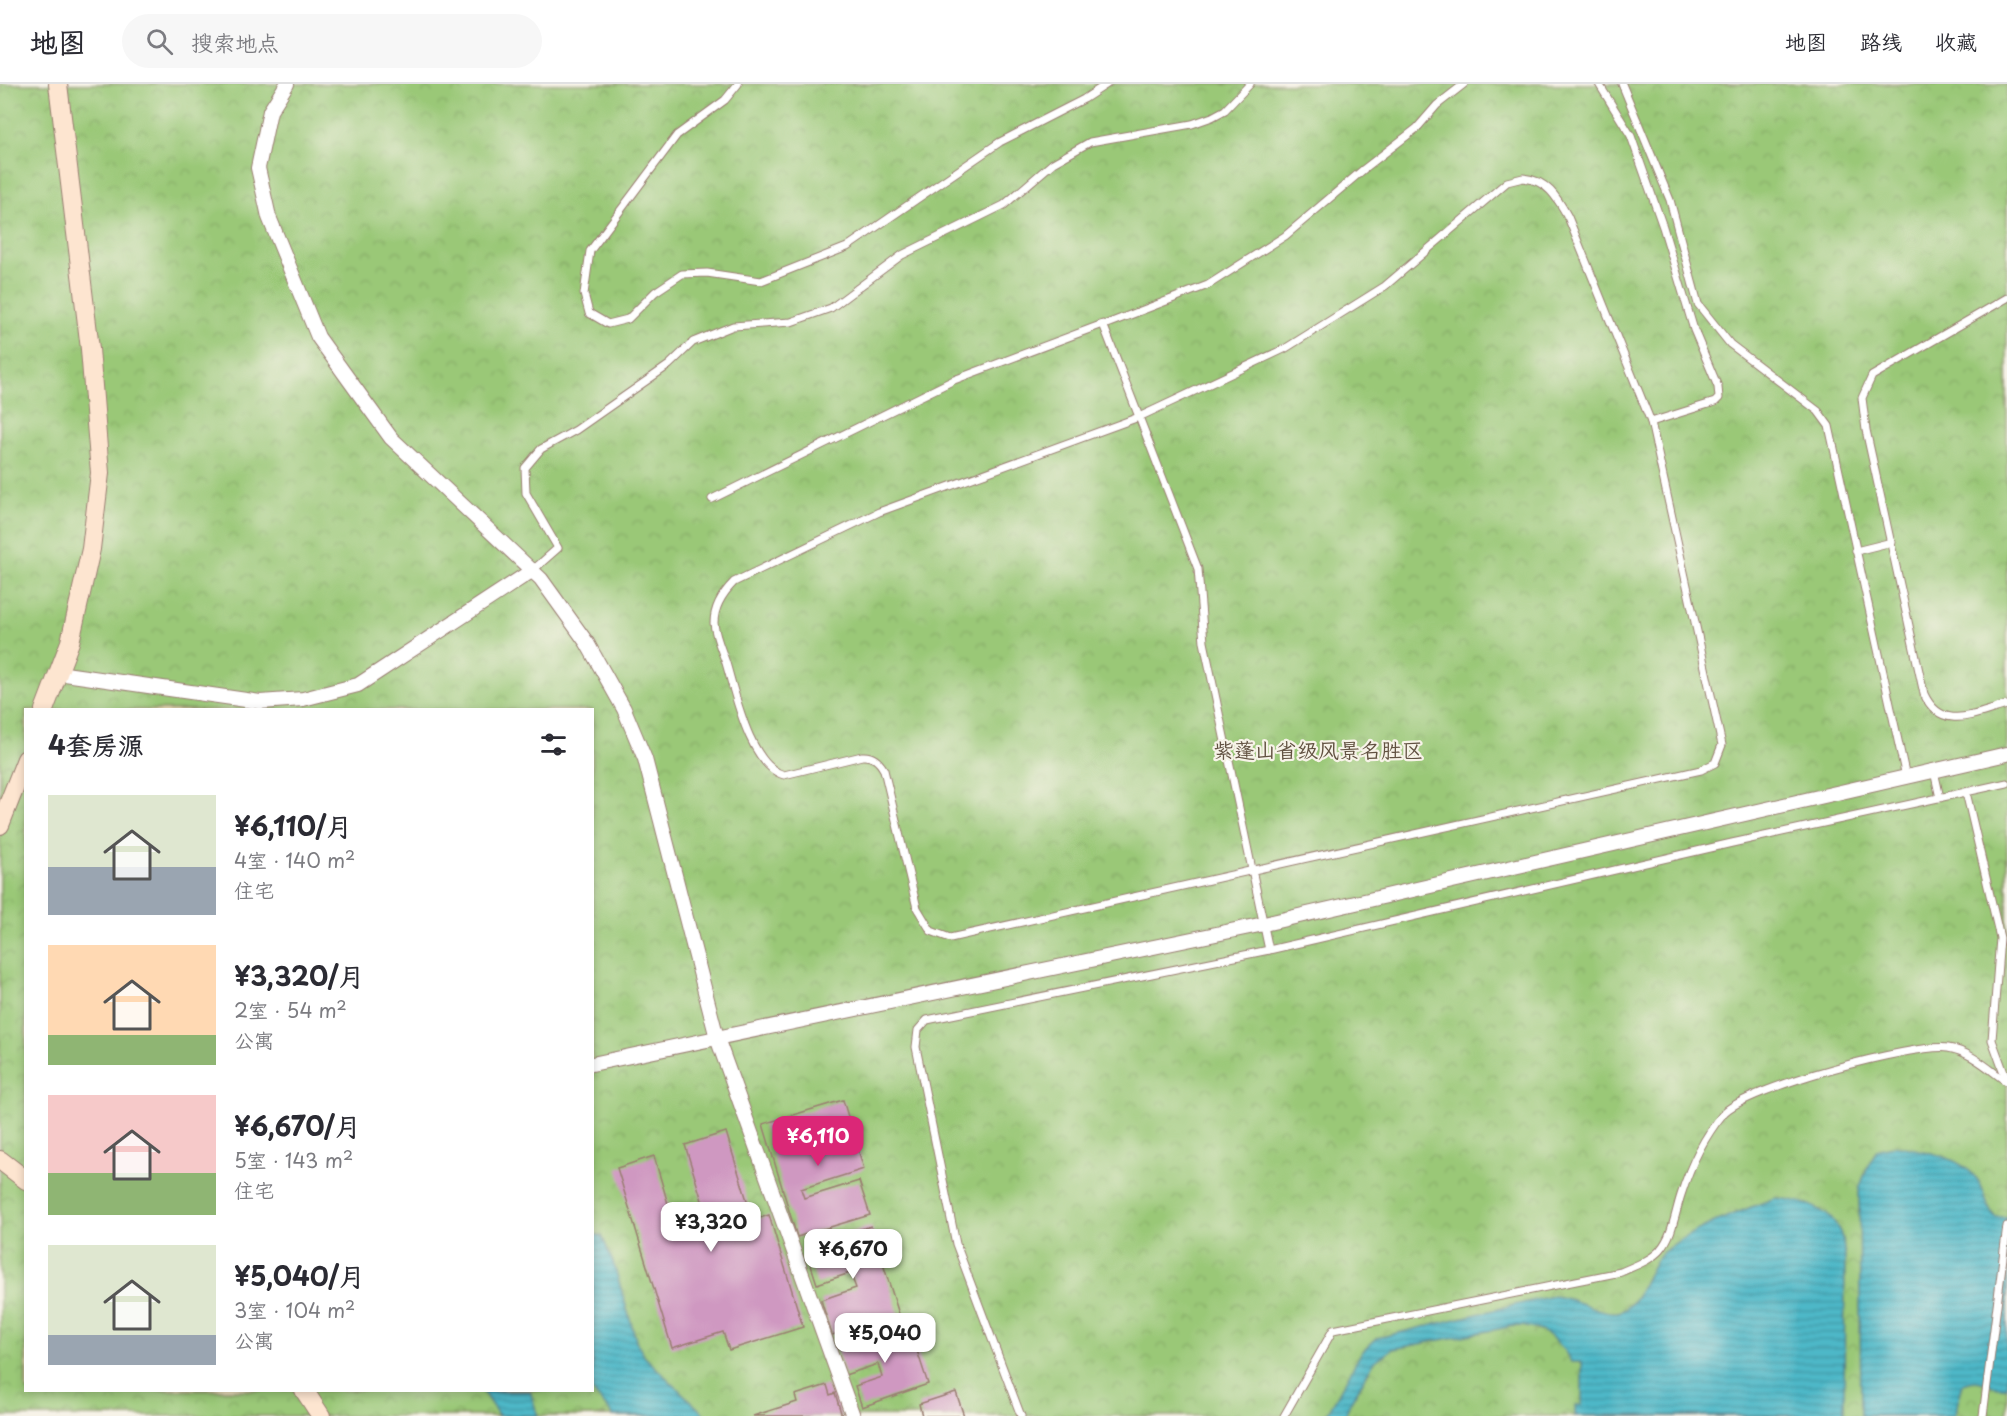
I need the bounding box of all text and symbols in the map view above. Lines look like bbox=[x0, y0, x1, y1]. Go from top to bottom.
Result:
search box bbox=[122, 14, 542, 68]
text: 地图 bbox=[30, 20, 86, 63]
icon: search bbox=[143, 25, 176, 58]
text: 搜索地点 bbox=[191, 25, 279, 58]
text: 地图 bbox=[1785, 25, 1827, 57]
text: 路线 bbox=[1860, 25, 1902, 57]
text: 收藏 bbox=[1935, 25, 1977, 57]
text: 4套房源 bbox=[48, 725, 144, 764]
icon: filters bbox=[537, 728, 570, 761]
park label: 紫蓬山省级风景名胜区 bbox=[1213, 733, 1423, 765]
text: ¥6,110/月 bbox=[234, 806, 352, 845]
icon: home bbox=[96, 819, 168, 891]
text: 4室 · 140 m² bbox=[234, 845, 355, 875]
text: 住宅 bbox=[234, 875, 274, 905]
text: ¥3,320/月 bbox=[234, 956, 365, 995]
icon: home bbox=[96, 969, 168, 1041]
text: 2室 · 54 m² bbox=[234, 995, 347, 1025]
text: 公寓 bbox=[234, 1025, 274, 1055]
text: ¥6,670/月 bbox=[234, 1106, 361, 1145]
pin: ¥6,110 bbox=[769, 1116, 867, 1167]
icon: home bbox=[96, 1119, 168, 1191]
text: ¥6,110 bbox=[786, 1120, 850, 1150]
text: 5室 · 143 m² bbox=[234, 1145, 353, 1175]
text: 住宅 bbox=[234, 1175, 274, 1205]
pin: ¥3,320 bbox=[662, 1202, 760, 1253]
text: ¥3,320 bbox=[675, 1206, 747, 1236]
pin: ¥6,670 bbox=[804, 1229, 902, 1280]
text: ¥6,670 bbox=[818, 1233, 888, 1263]
text: ¥5,040/月 bbox=[234, 1256, 365, 1295]
icon: home bbox=[96, 1269, 168, 1341]
text: 3室 · 104 m² bbox=[234, 1295, 355, 1325]
pin: ¥5,040 bbox=[836, 1313, 934, 1364]
text: ¥5,040 bbox=[849, 1317, 921, 1347]
text: 公寓 bbox=[234, 1325, 274, 1355]

